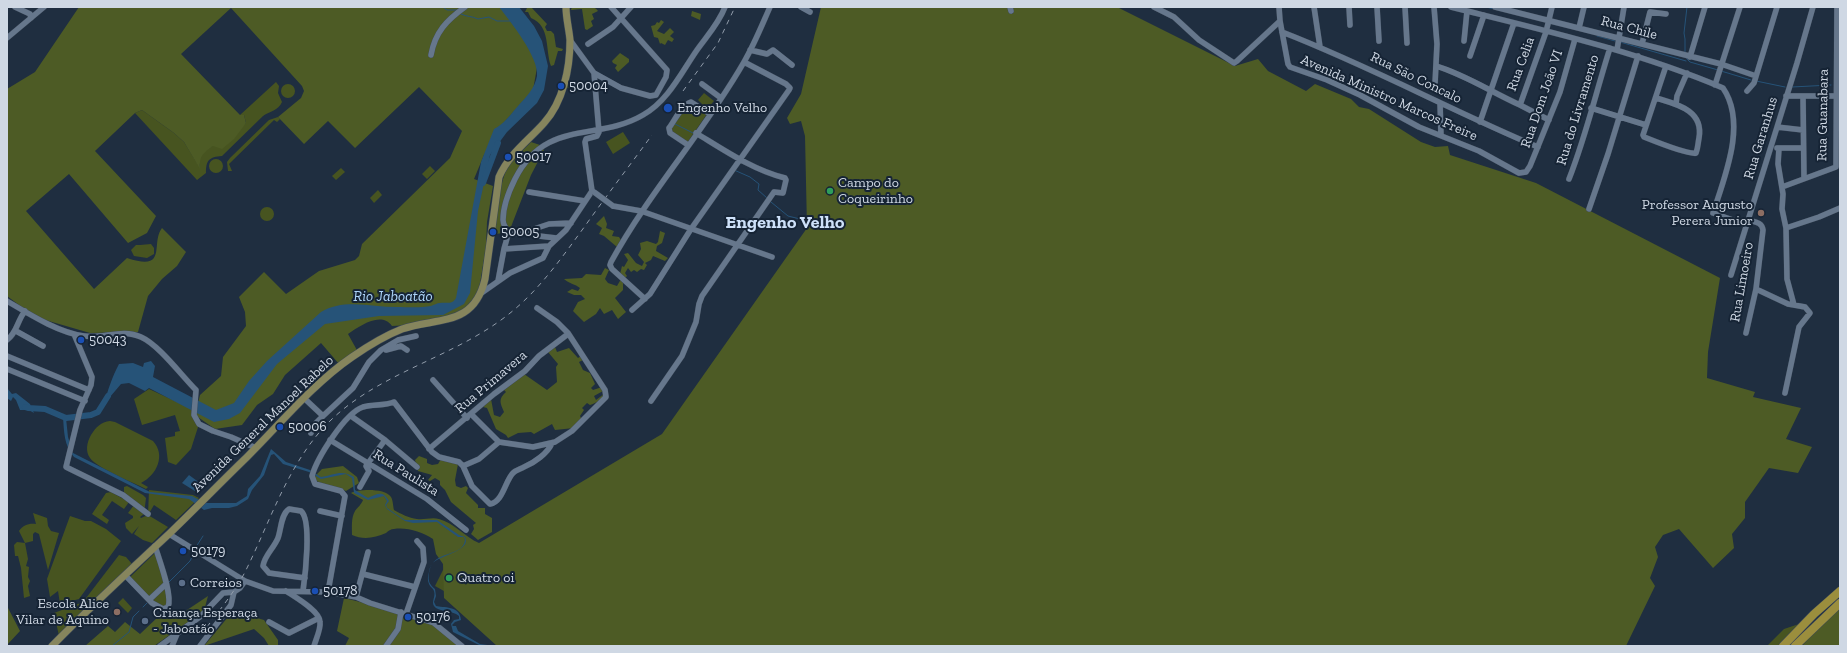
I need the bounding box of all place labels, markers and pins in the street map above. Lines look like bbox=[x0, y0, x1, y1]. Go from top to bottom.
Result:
place label: 50004 bbox=[569, 78, 608, 94]
marker: 50004 bbox=[556, 81, 566, 91]
place label: Engenho Velho bbox=[677, 100, 767, 116]
marker: Engenho Velho bbox=[662, 102, 674, 114]
place label: 50017 bbox=[516, 149, 551, 165]
marker: 50017 bbox=[503, 152, 513, 162]
place label: Campo do Coqueirinho bbox=[838, 175, 913, 208]
marker: Campo do Coqueirinho bbox=[825, 186, 835, 196]
place label: Professor Augusto Perera Junior bbox=[1642, 197, 1753, 230]
marker: Professor Augusto Perera Junior bbox=[1756, 208, 1766, 218]
place label: 50005 bbox=[501, 224, 540, 240]
marker: 50005 bbox=[488, 227, 498, 237]
place label: 50043 bbox=[89, 332, 127, 348]
marker: 50043 bbox=[76, 335, 86, 345]
place label: 50006 bbox=[288, 419, 327, 435]
marker: 50006 bbox=[275, 422, 285, 432]
place label: 50179 bbox=[191, 543, 225, 559]
marker: 50179 bbox=[178, 546, 188, 556]
place label: Quatro oi bbox=[457, 570, 514, 586]
marker: Quatro oi bbox=[444, 573, 454, 583]
place label: Correios bbox=[190, 575, 242, 591]
marker: Correios bbox=[177, 578, 187, 588]
place label: 50178 bbox=[323, 583, 358, 599]
marker: 50178 bbox=[310, 586, 320, 596]
place label: Escola Alice Vilar de Aquino bbox=[16, 596, 109, 628]
place label: Criança Esperaça - Jaboatão bbox=[153, 605, 258, 638]
marker: Escola Alice Vilar de Aquino bbox=[112, 607, 122, 617]
place label: 50176 bbox=[416, 609, 450, 625]
marker: 50176 bbox=[403, 612, 413, 622]
marker: Criança Esperaça - Jaboatão bbox=[140, 616, 150, 626]

